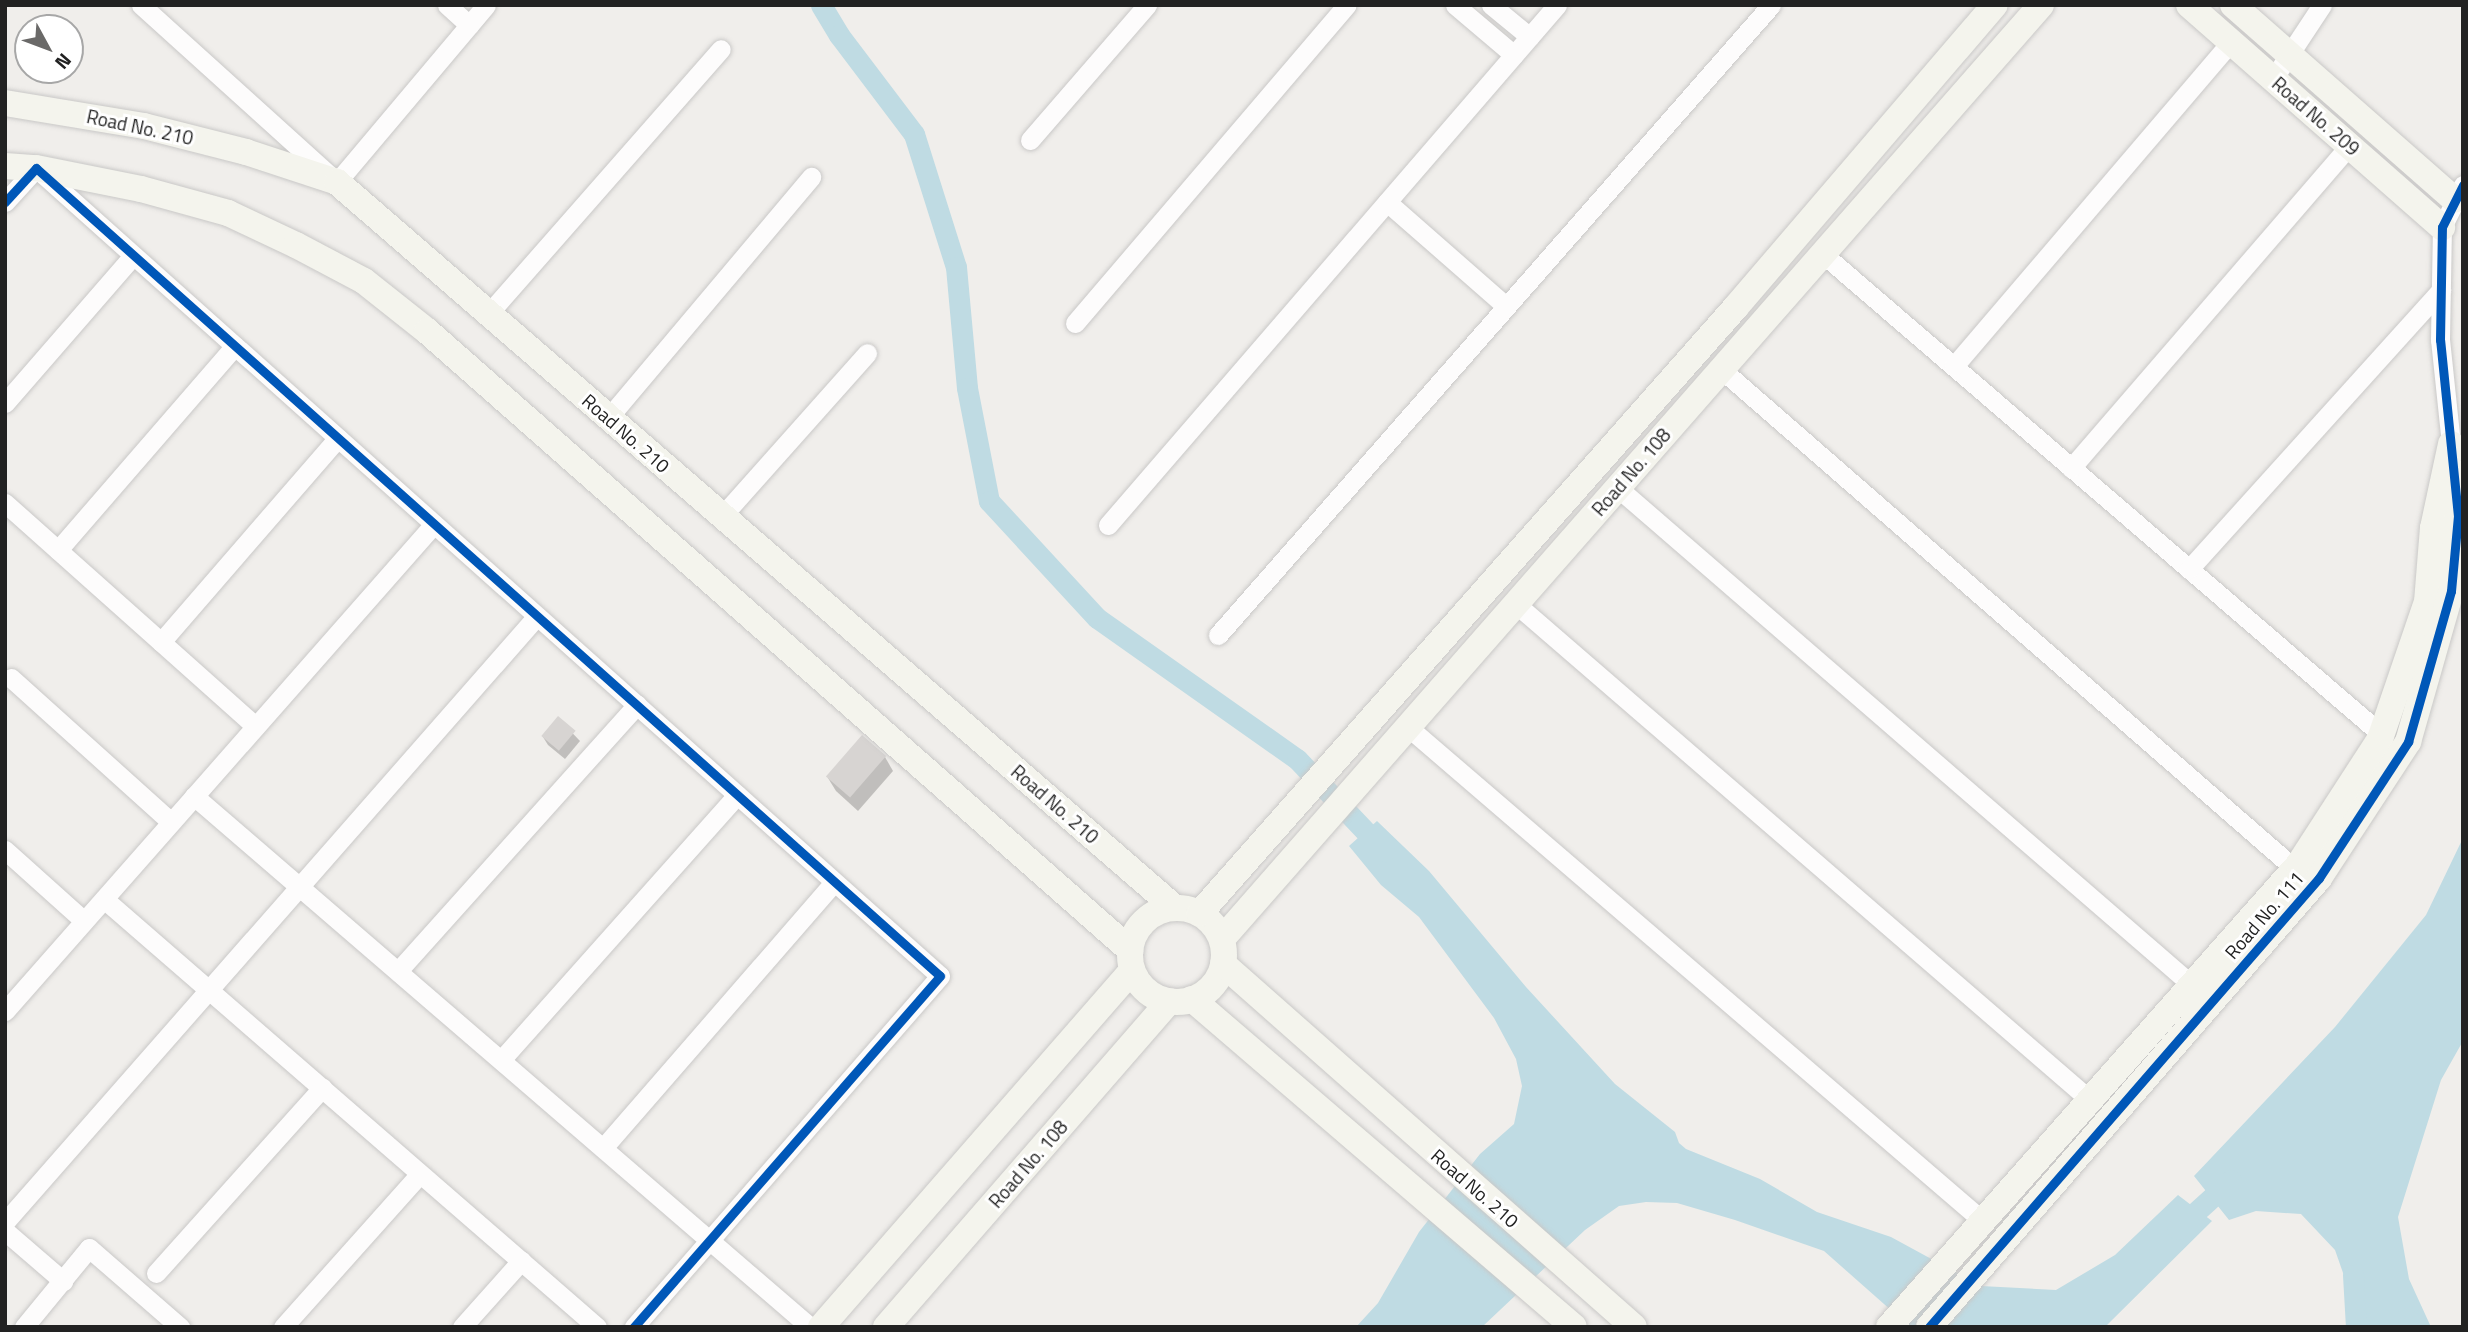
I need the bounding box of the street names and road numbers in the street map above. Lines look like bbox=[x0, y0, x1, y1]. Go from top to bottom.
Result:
street label: Road No. 209 bbox=[2268, 72, 2364, 160]
street label: Road No. 210 bbox=[85, 105, 195, 149]
street label: Road No. 210 bbox=[578, 389, 674, 477]
street label: Road No. 108 bbox=[1587, 424, 1675, 520]
street label: Road No. 210 bbox=[1007, 760, 1103, 848]
street label: Road No. 111 bbox=[2220, 867, 2308, 963]
street label: Road No. 108 bbox=[984, 1116, 1072, 1212]
street label: Road No. 210 bbox=[1427, 1144, 1523, 1232]

